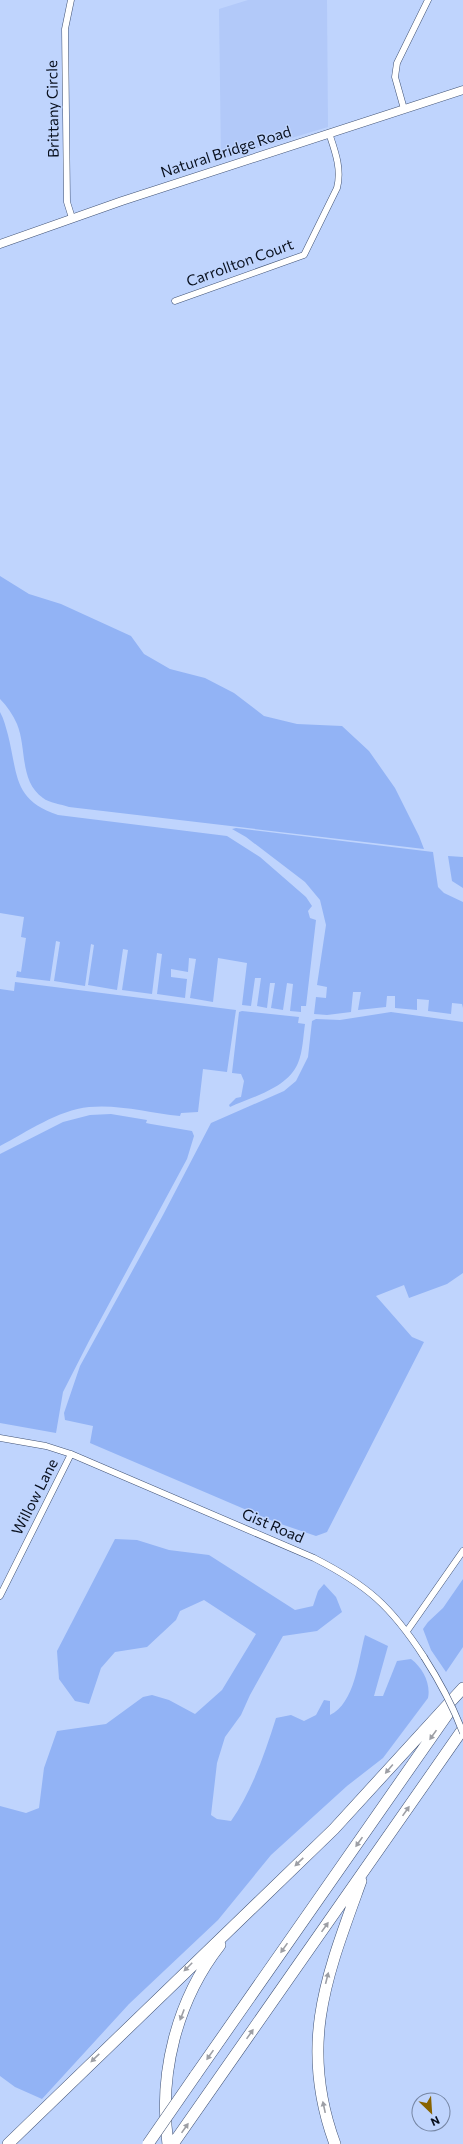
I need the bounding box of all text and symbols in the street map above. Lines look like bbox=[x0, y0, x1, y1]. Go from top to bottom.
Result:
street label: Brittany Circle bbox=[42, 60, 62, 158]
street label: Natural Bridge Road bbox=[158, 121, 293, 181]
street label: Carrollton Court bbox=[184, 234, 296, 290]
street label: Willow Lane bbox=[7, 1455, 61, 1538]
street label: Gist Road bbox=[240, 1504, 307, 1546]
one-way arrow bbox=[429, 1730, 437, 1740]
one-way arrow bbox=[385, 1763, 394, 1774]
one-way arrow bbox=[402, 1806, 410, 1816]
one-way arrow bbox=[355, 1836, 363, 1847]
one-way arrow bbox=[294, 1857, 304, 1867]
one-way arrow bbox=[321, 1922, 329, 1932]
one-way arrow bbox=[280, 1943, 288, 1954]
one-way arrow bbox=[183, 1962, 193, 1972]
one-way arrow bbox=[325, 1972, 331, 1984]
one-way arrow bbox=[178, 2009, 184, 2021]
one-way arrow bbox=[246, 2028, 254, 2039]
one-way arrow bbox=[206, 2050, 214, 2060]
one-way arrow bbox=[91, 2053, 100, 2062]
north arrow bbox=[411, 2092, 451, 2132]
one-way arrow bbox=[321, 2100, 327, 2113]
text: N bbox=[429, 2114, 442, 2129]
one-way arrow bbox=[181, 2123, 189, 2133]

